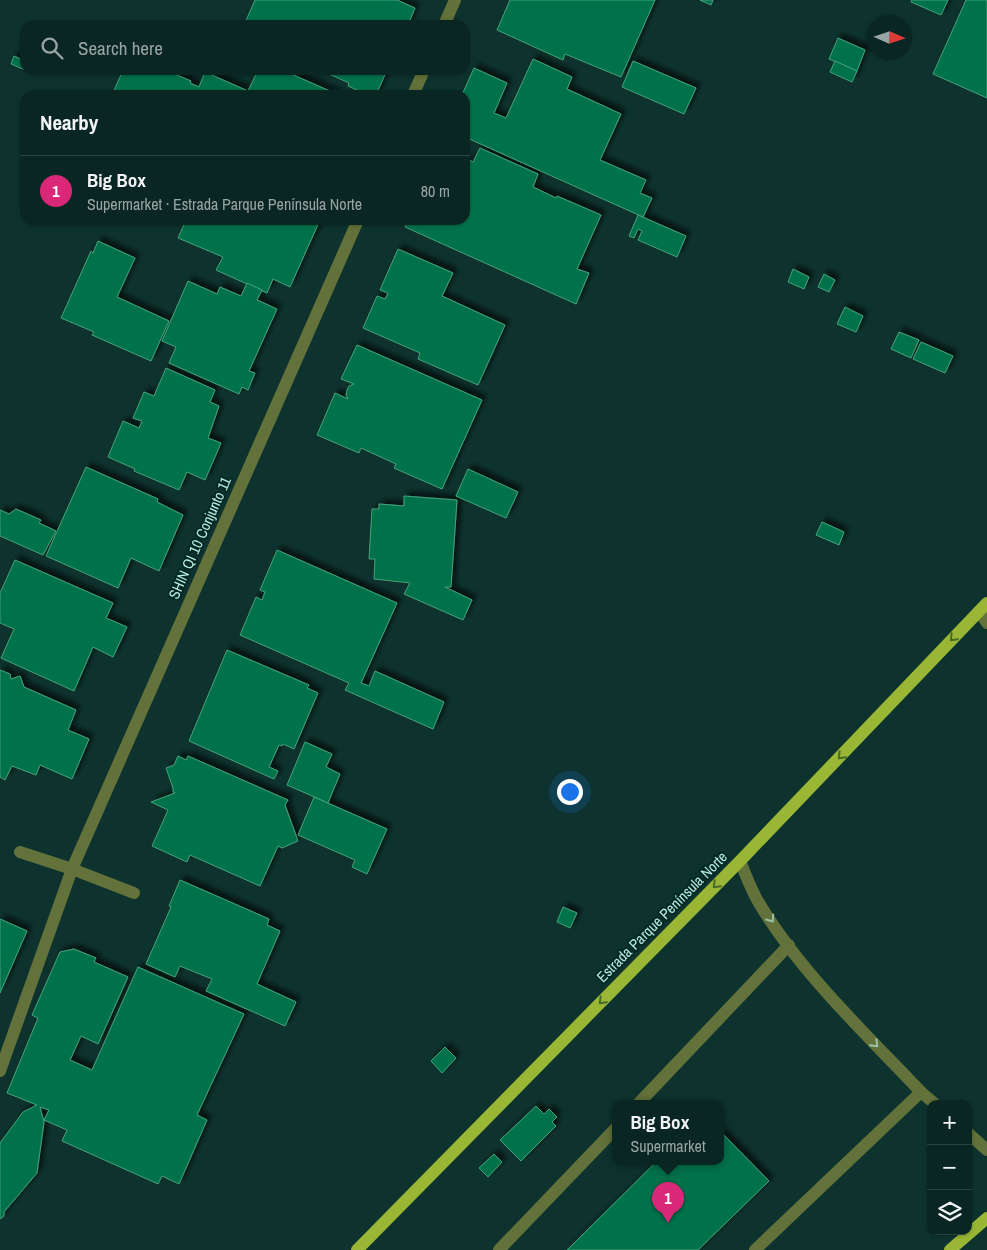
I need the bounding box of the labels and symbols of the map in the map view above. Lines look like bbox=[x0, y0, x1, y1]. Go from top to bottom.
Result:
north arrow bbox=[867, 15, 912, 60]
street label: SHIN QI 10 Conjunto 11 bbox=[163, 473, 236, 602]
one-way arrow bbox=[950, 633, 959, 642]
one-way arrow bbox=[838, 750, 847, 759]
your location bbox=[557, 779, 583, 805]
street label: Estrada Parque Península Norte bbox=[592, 846, 732, 987]
one-way arrow bbox=[713, 880, 722, 889]
one-way arrow bbox=[765, 914, 774, 923]
one-way arrow bbox=[599, 995, 608, 1004]
one-way arrow bbox=[869, 1038, 878, 1047]
pin: 1 bbox=[652, 1182, 684, 1223]

